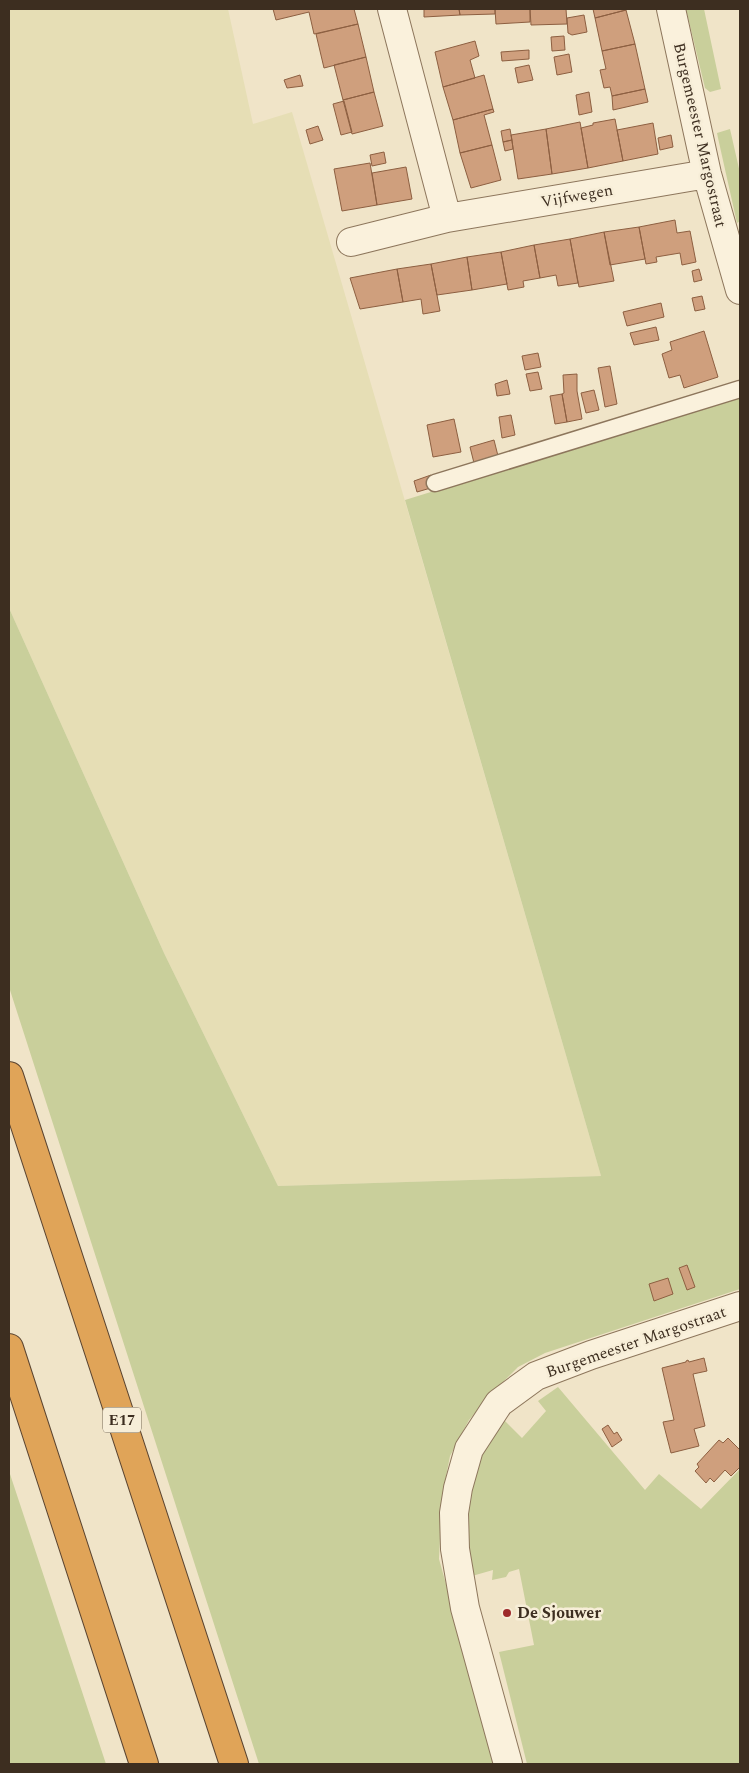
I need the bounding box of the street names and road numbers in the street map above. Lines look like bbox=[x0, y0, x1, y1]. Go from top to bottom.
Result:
street label: Burgemeester Margostraat bbox=[667, 40, 733, 230]
street label: Vijfwegen bbox=[539, 178, 615, 214]
street label: Burgemeester Margostraat bbox=[543, 1300, 730, 1384]
road number: E17 bbox=[103, 1408, 141, 1432]

